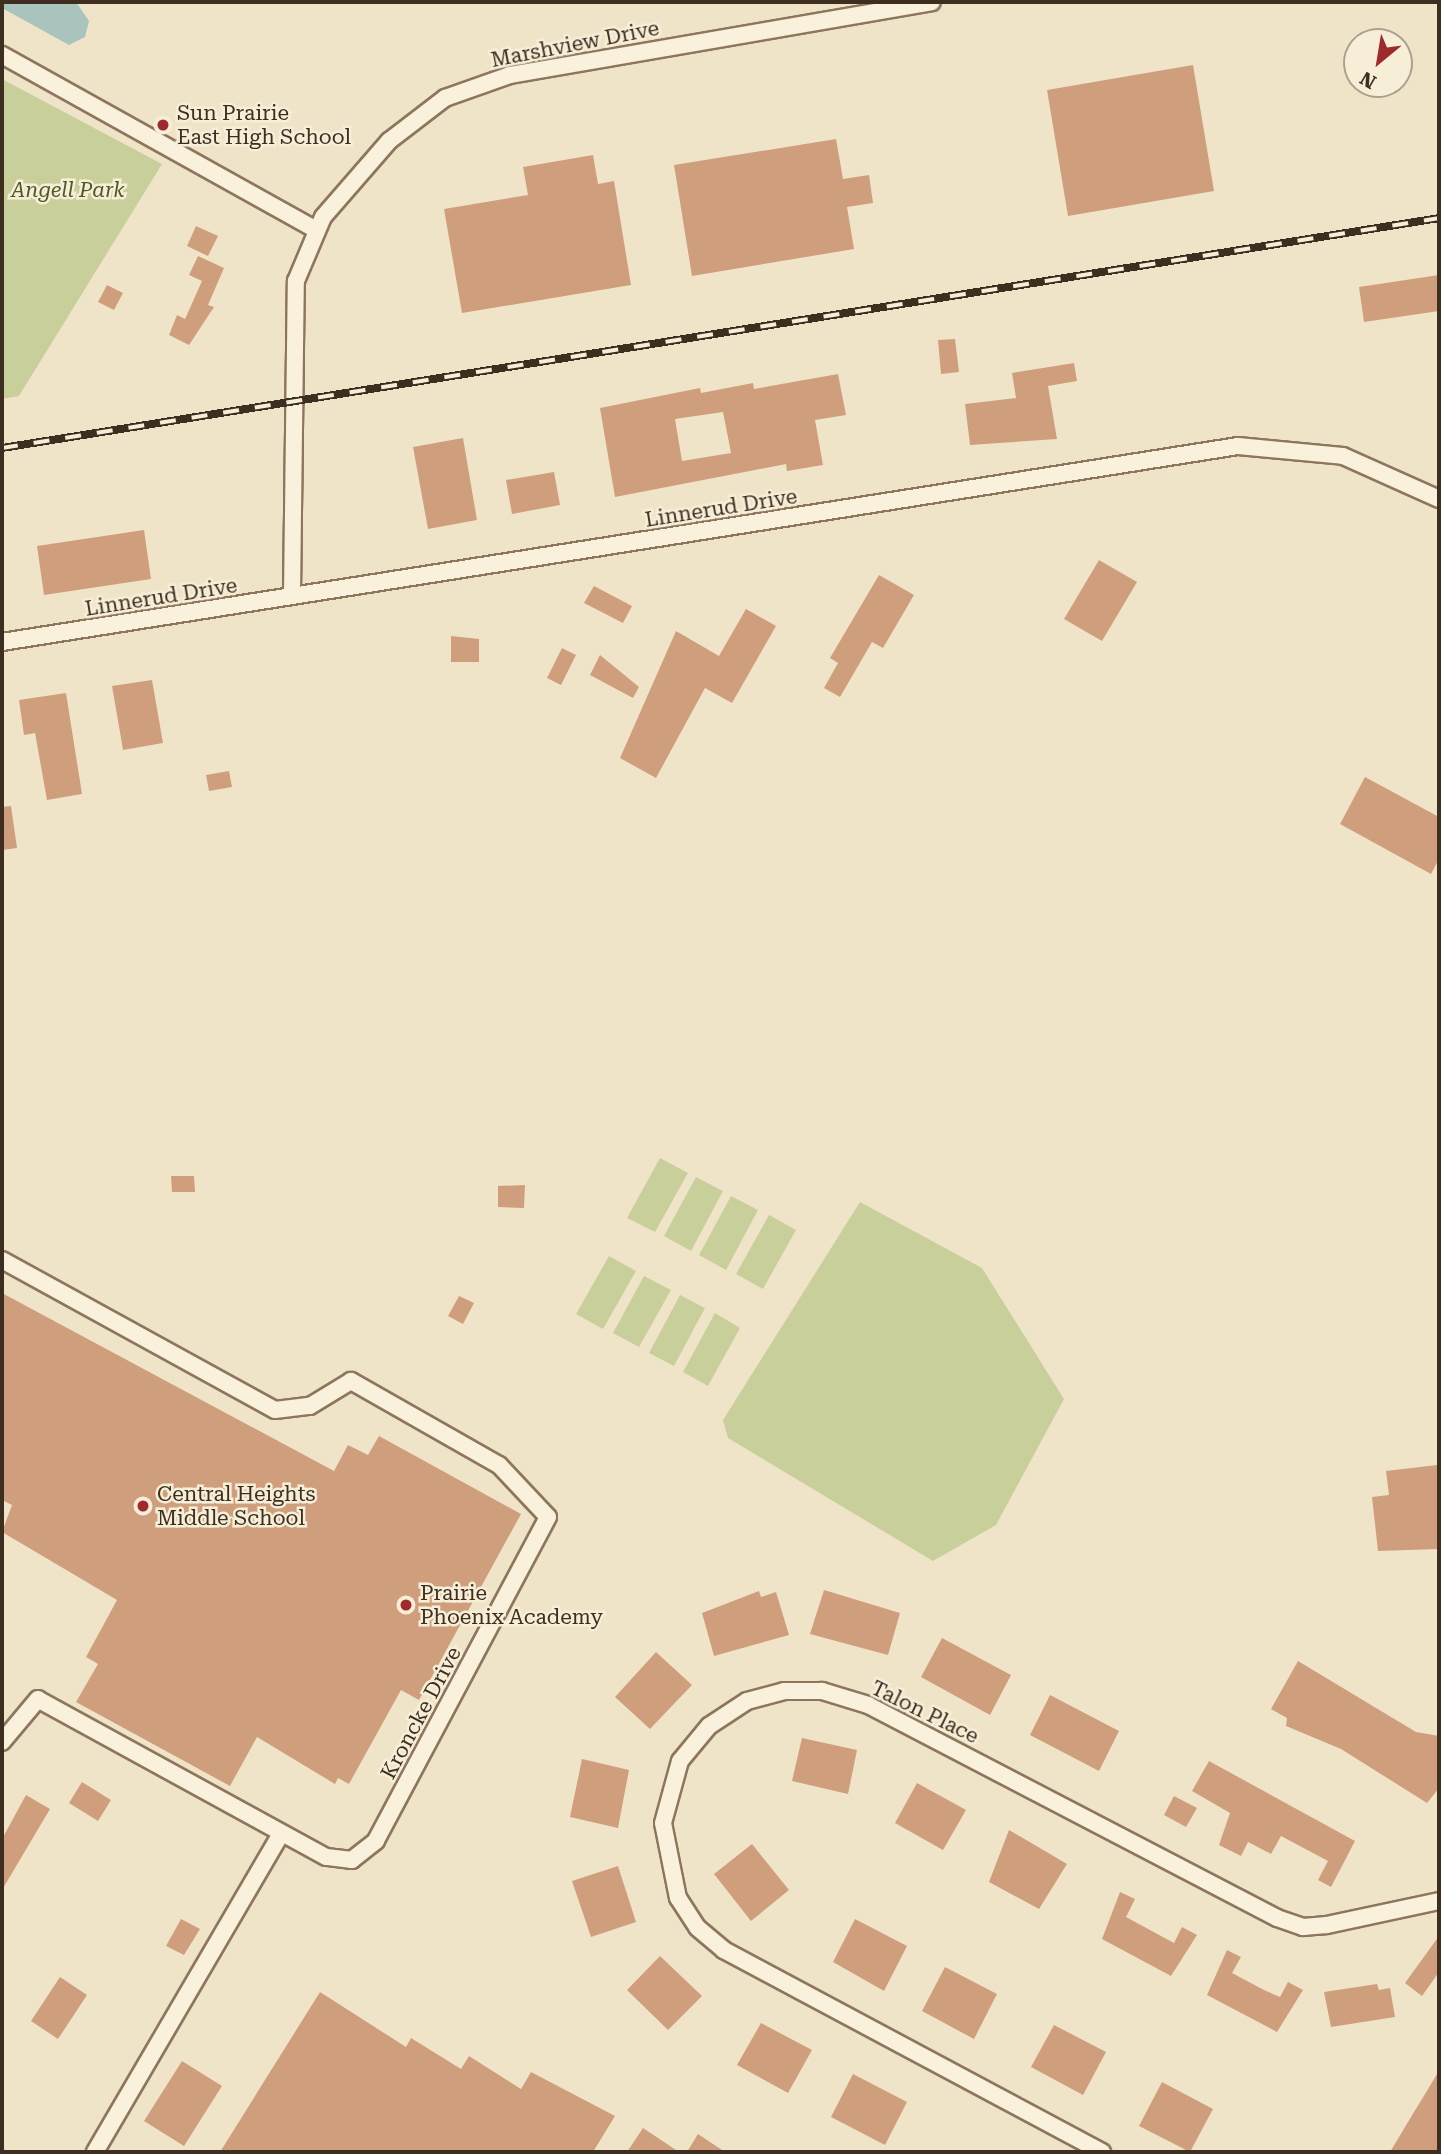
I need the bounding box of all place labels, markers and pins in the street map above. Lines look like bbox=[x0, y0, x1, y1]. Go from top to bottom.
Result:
place label: Sun Prairie East High School bbox=[177, 100, 351, 150]
marker: Sun Prairie East High School bbox=[155, 117, 171, 133]
place label: Central Heights Middle School bbox=[157, 1481, 315, 1531]
marker: Central Heights Middle School bbox=[135, 1498, 151, 1514]
place label: Prairie Phoenix Academy bbox=[420, 1580, 603, 1630]
marker: Prairie Phoenix Academy bbox=[398, 1597, 414, 1613]

